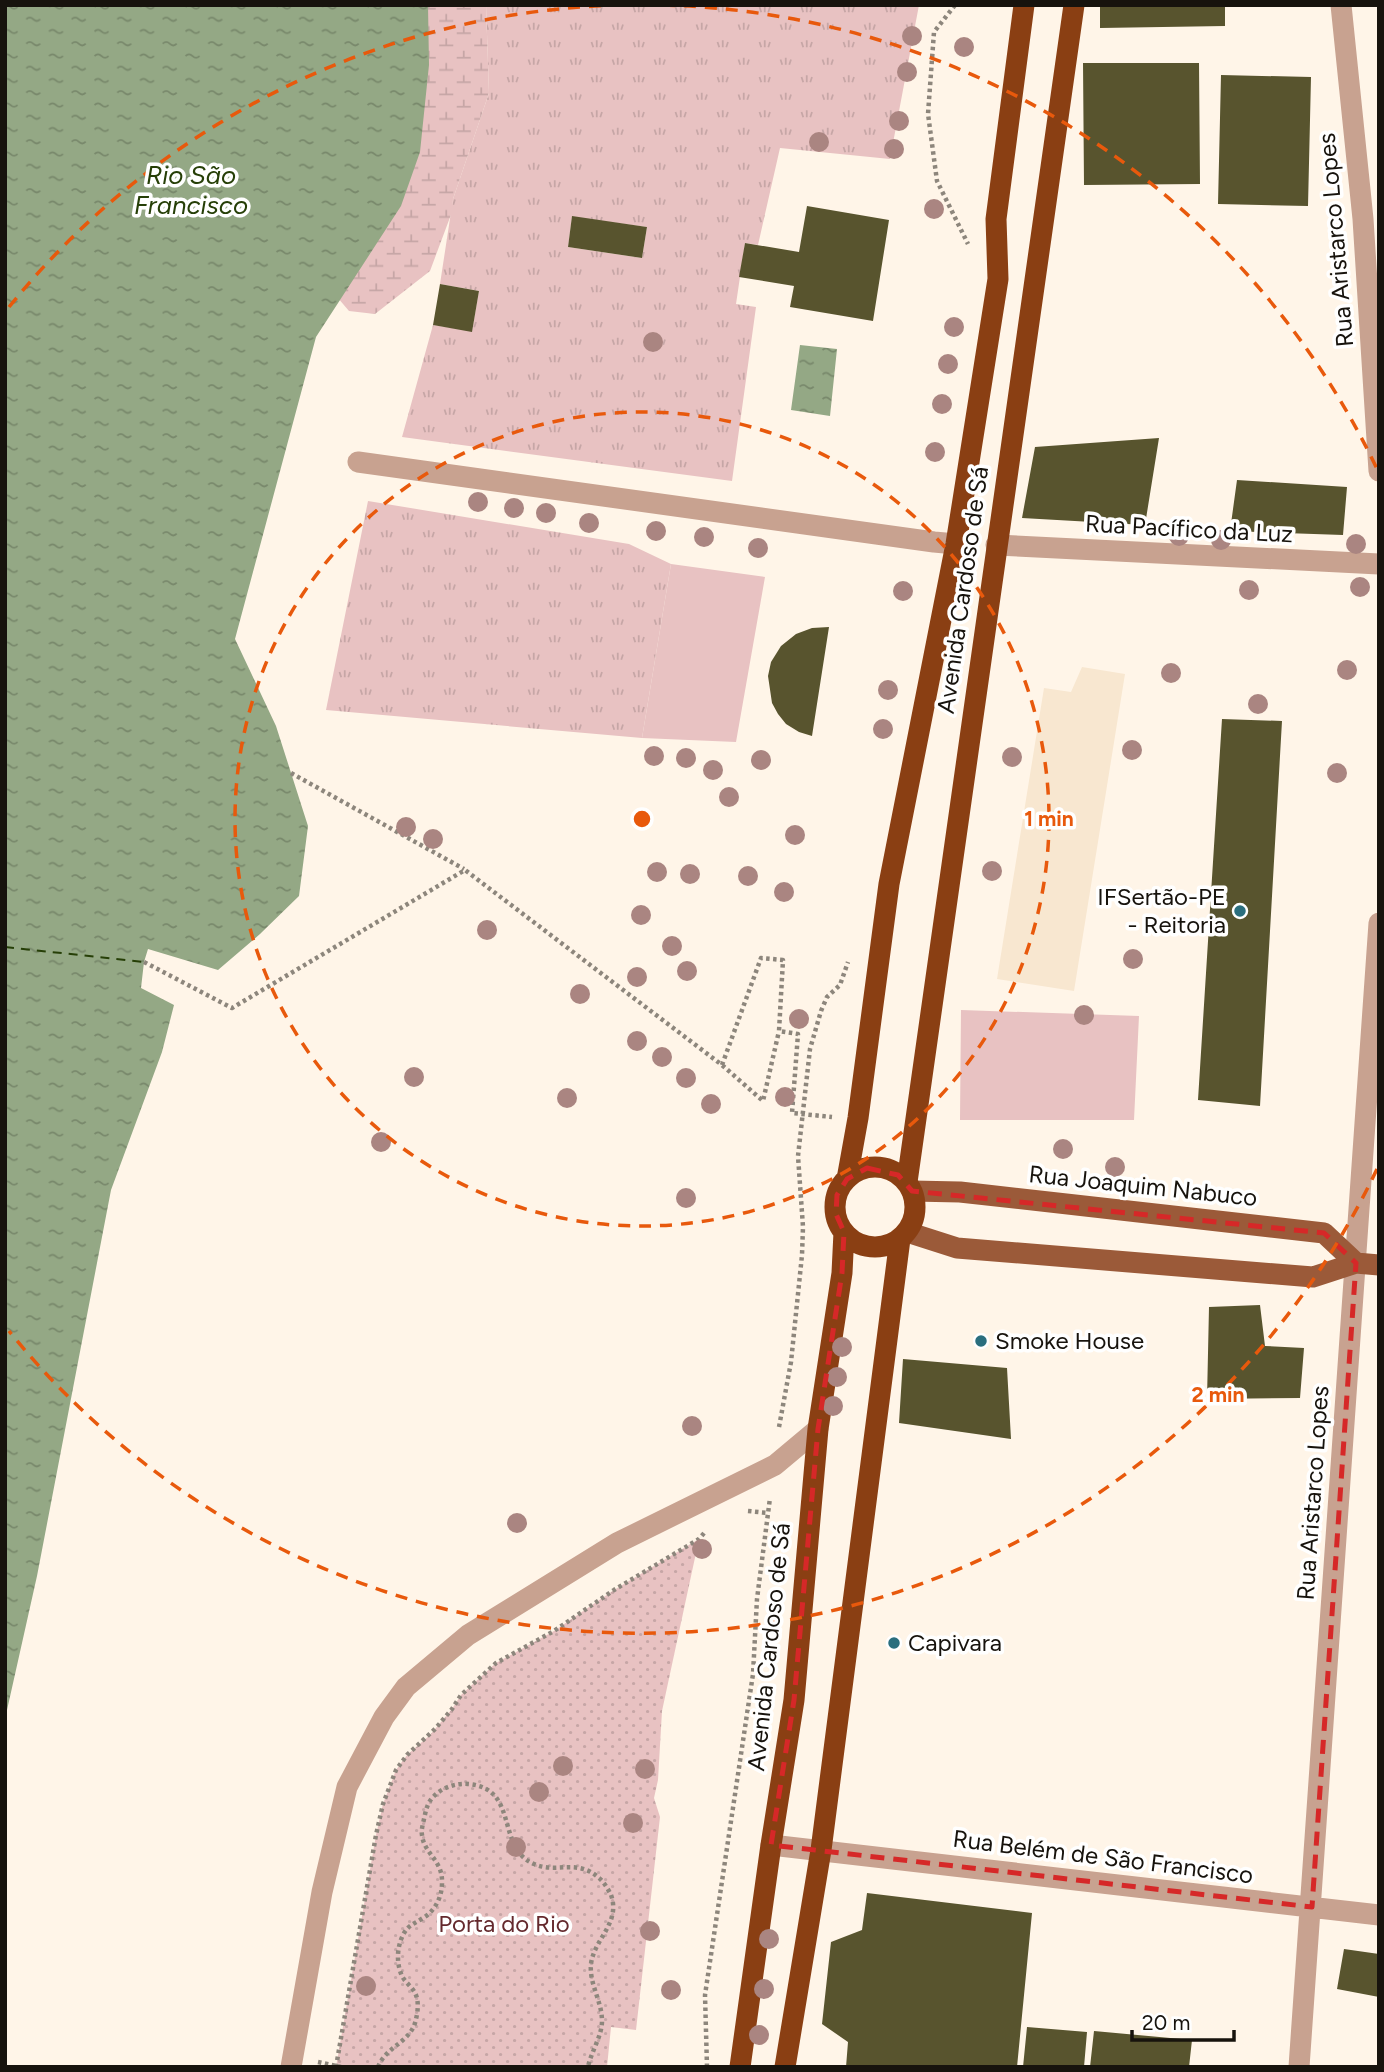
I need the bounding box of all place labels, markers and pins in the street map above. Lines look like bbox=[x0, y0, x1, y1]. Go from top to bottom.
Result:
centre of rings bbox=[630, 807, 654, 831]
place label: IFSertão-PE - Reitoria bbox=[1097, 882, 1226, 939]
marker: IFSertão-PE - Reitoria bbox=[1232, 903, 1248, 919]
place label: Smoke House bbox=[995, 1326, 1144, 1355]
marker: Smoke House bbox=[973, 1333, 989, 1349]
place label: Capivara bbox=[908, 1628, 1002, 1657]
marker: Capivara bbox=[886, 1635, 902, 1651]

